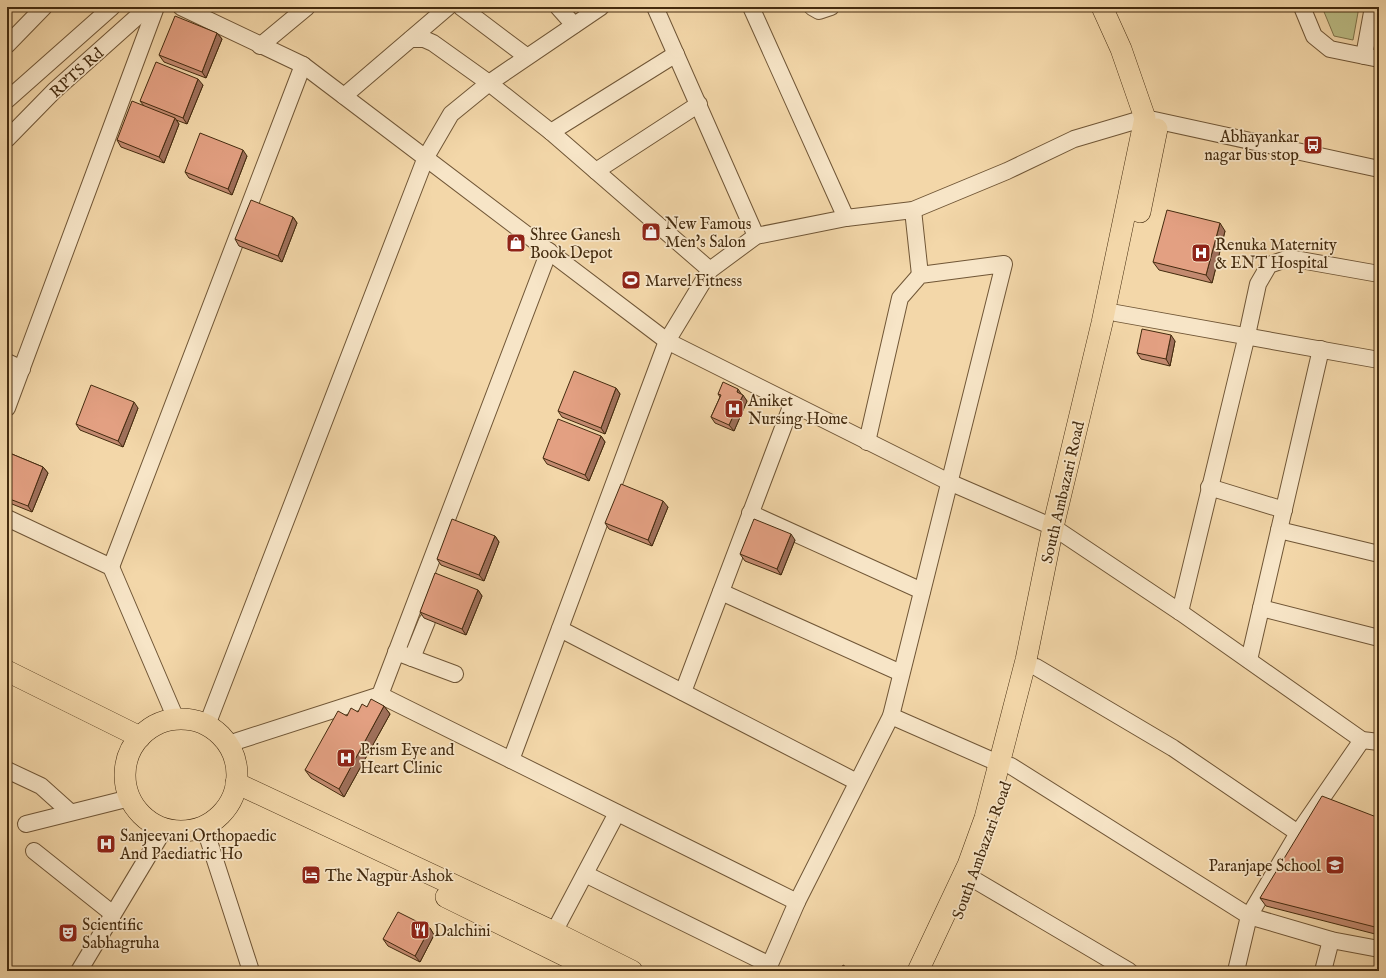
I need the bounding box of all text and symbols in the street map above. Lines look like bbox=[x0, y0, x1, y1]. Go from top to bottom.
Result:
street label: RPTS Rd bbox=[46, 44, 109, 103]
place label: Abhayankar nagar bus stop bbox=[1204, 128, 1299, 166]
bus stop icon: Abhayankar nagar bus stop bbox=[1302, 134, 1324, 156]
place label: New Famous Men's Salon bbox=[665, 215, 752, 253]
shop icon: New Famous Men's Salon bbox=[640, 221, 662, 243]
place label: Shree Ganesh Book Depot bbox=[530, 226, 621, 264]
shop icon: Shree Ganesh Book Depot bbox=[505, 232, 527, 254]
place label: Renuka Maternity & ENT Hospital bbox=[1215, 236, 1337, 274]
hospital icon: Renuka Maternity & ENT Hospital bbox=[1190, 242, 1212, 264]
sports icon: Marvel Fitness bbox=[620, 269, 642, 291]
place label: Marvel Fitness bbox=[645, 272, 742, 292]
place label: Aniket Nursing Home bbox=[747, 392, 848, 430]
hospital icon: Aniket Nursing Home bbox=[723, 398, 745, 420]
street label: South Ambazari Road bbox=[1038, 419, 1090, 565]
place label: Prism Eye and Heart Clinic bbox=[360, 741, 455, 779]
hospital icon: Prism Eye and Heart Clinic bbox=[335, 747, 357, 769]
street label: South Ambazari Road bbox=[949, 779, 1017, 922]
place label: Sanjeevani Orthopaedic And Paediatric Ho bbox=[119, 827, 277, 865]
hospital icon: Sanjeevani Orthopaedic And Paediatric Ho bbox=[95, 833, 117, 855]
school or university icon: Paranjape School bbox=[1324, 854, 1346, 876]
place label: Paranjape School bbox=[1208, 857, 1322, 877]
hotel icon: The Nagpur Ashok bbox=[300, 864, 322, 886]
place label: The Nagpur Ashok bbox=[325, 867, 454, 887]
place label: Scientific Sabhagruha bbox=[82, 916, 159, 954]
restaurant icon: Dalchini bbox=[409, 919, 431, 941]
theatre icon: Scientific Sabhagruha bbox=[57, 922, 79, 944]
place label: Dalchini bbox=[434, 922, 491, 942]

